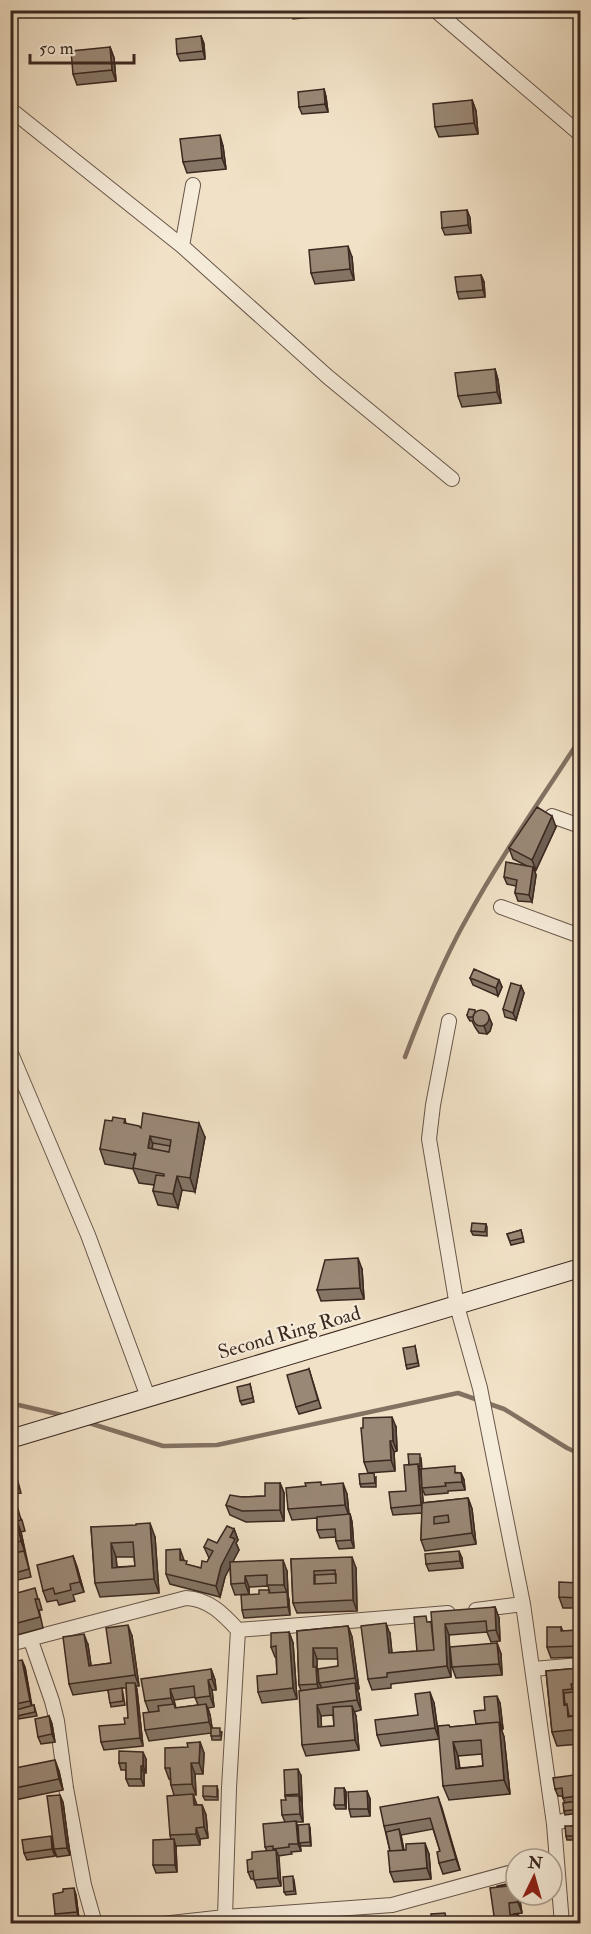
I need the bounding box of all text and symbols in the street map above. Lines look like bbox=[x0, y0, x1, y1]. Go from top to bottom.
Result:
scale bar bbox=[30, 27, 134, 65]
text: 50 m bbox=[39, 37, 74, 60]
street label: Second Ring Road bbox=[215, 1300, 363, 1365]
north arrow bbox=[504, 1847, 564, 1907]
text: N bbox=[526, 1852, 544, 1874]

